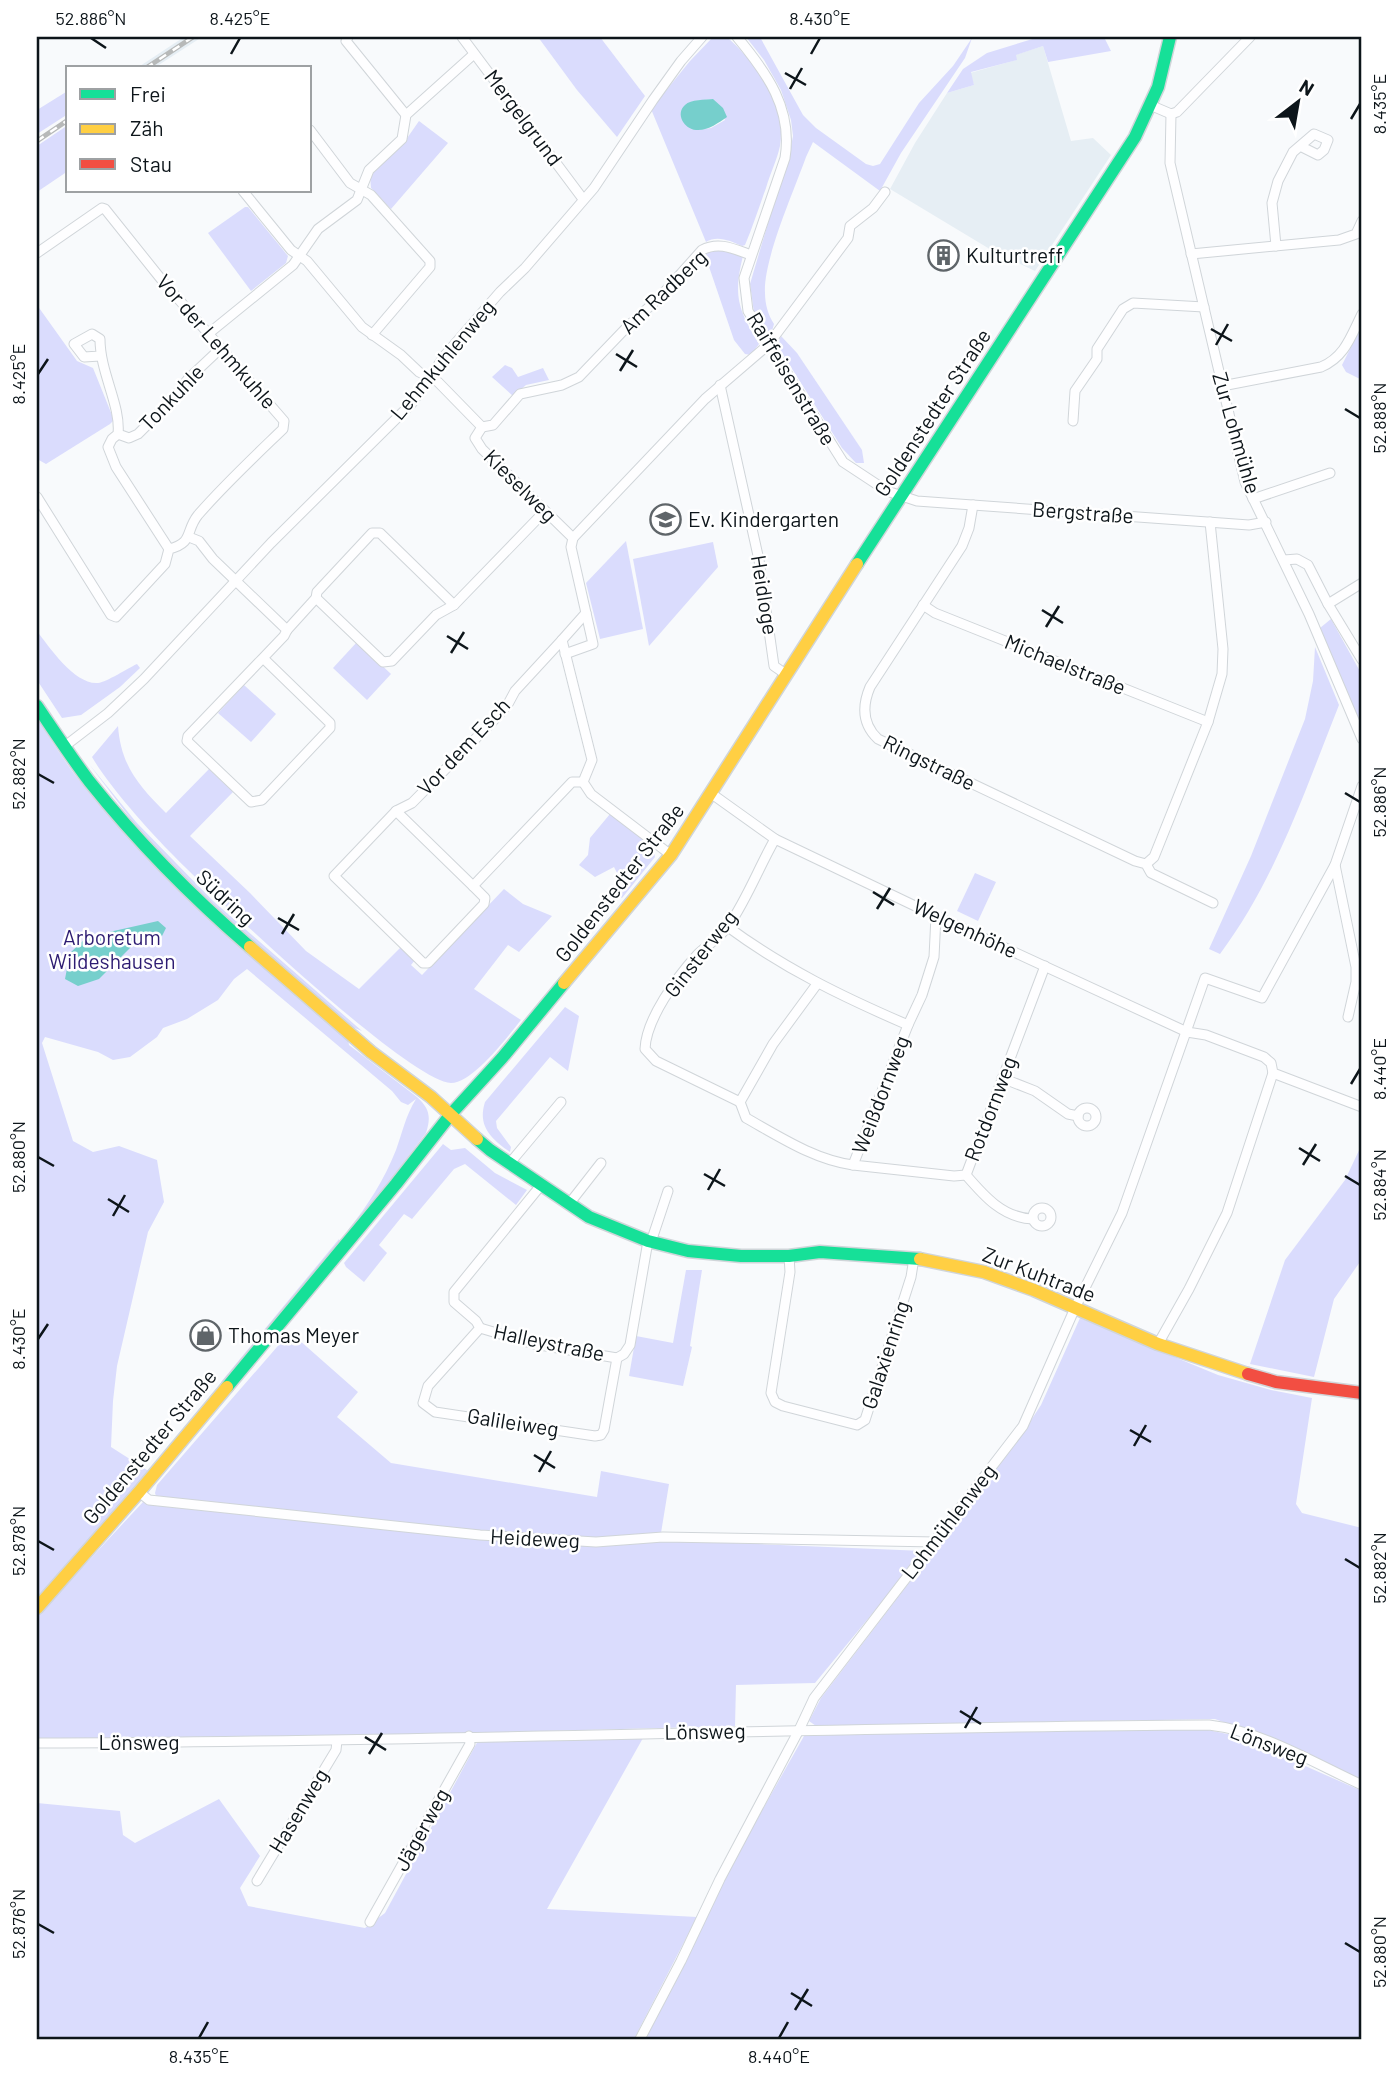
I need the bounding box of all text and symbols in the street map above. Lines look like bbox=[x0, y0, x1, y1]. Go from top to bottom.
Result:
text: 52.886°N bbox=[56, 7, 126, 29]
text: 8.425°E bbox=[210, 7, 270, 29]
text: 8.430°E bbox=[789, 7, 851, 29]
street label: Mergelgrund bbox=[480, 64, 568, 170]
legend bbox=[66, 66, 312, 192]
north arrow bbox=[1262, 66, 1332, 136]
text: N bbox=[1296, 74, 1318, 100]
text: 8.435°E bbox=[1368, 74, 1390, 134]
text: Frei bbox=[130, 81, 166, 106]
text: Zäh bbox=[130, 115, 164, 140]
text: Stau bbox=[130, 151, 172, 176]
building icon: Kulturtreff bbox=[926, 239, 960, 273]
place label: Kulturtreff bbox=[966, 242, 1063, 267]
street label: Am Radberg bbox=[615, 244, 711, 338]
street label: Vor der Lehmkuhle bbox=[152, 269, 282, 413]
street label: Lehmkuhlenweg bbox=[384, 294, 499, 424]
street label: Raiffeisenstraße bbox=[743, 307, 842, 449]
street label: Goldenstedter Straße bbox=[868, 324, 995, 501]
text: 8.425°E bbox=[7, 344, 29, 404]
street label: Tonkuhle bbox=[133, 359, 209, 435]
street label: Zur Lohmühle bbox=[1208, 369, 1267, 496]
text: 52.888°N bbox=[1368, 382, 1390, 454]
street label: Kieselweg bbox=[480, 443, 563, 526]
street label: Bergstraße bbox=[1031, 495, 1135, 528]
school or university icon: Ev. Kindergarten bbox=[648, 503, 682, 537]
place label: Ev. Kindergarten bbox=[688, 506, 839, 531]
street label: Heidloge bbox=[747, 553, 784, 636]
street label: Michaelstraße bbox=[1001, 628, 1130, 699]
street label: Vor dem Esch bbox=[412, 692, 514, 800]
street label: Ringstraße bbox=[879, 729, 980, 795]
text: 52.882°N bbox=[7, 738, 29, 810]
text: 52.886°N bbox=[1368, 767, 1390, 837]
street label: Goldenstedter Straße bbox=[549, 798, 689, 966]
street label: Südring bbox=[192, 864, 260, 930]
street label: Welgenhöhe bbox=[910, 893, 1022, 963]
street label: Ginsterweg bbox=[658, 905, 742, 1002]
park label: Arboretum Wildeshausen bbox=[48, 924, 176, 973]
street label: Weißdornweg bbox=[846, 1032, 914, 1157]
text: 8.440°E bbox=[1368, 1038, 1390, 1100]
street label: Rotdornweg bbox=[958, 1052, 1021, 1164]
text: 52.880°N bbox=[7, 1121, 29, 1193]
text: 52.884°N bbox=[1368, 1149, 1390, 1221]
street label: Zur Kuhtrade bbox=[980, 1241, 1099, 1307]
street label: Galaxienring bbox=[855, 1297, 914, 1412]
text: 8.430°E bbox=[7, 1308, 29, 1370]
street label: Halleystraße bbox=[491, 1318, 607, 1366]
shop icon: Thomas Meyer bbox=[188, 1319, 222, 1353]
place label: Thomas Meyer bbox=[228, 1322, 359, 1347]
street label: Goldenstedter Straße bbox=[77, 1363, 221, 1529]
street label: Galileiweg bbox=[466, 1402, 561, 1441]
street label: Lohmühlenweg bbox=[895, 1459, 1000, 1584]
text: 52.878°N bbox=[7, 1506, 29, 1576]
street label: Heideweg bbox=[490, 1523, 581, 1552]
text: 52.882°N bbox=[1368, 1532, 1390, 1604]
street label: Lönsweg bbox=[664, 1717, 746, 1744]
street label: Lönsweg bbox=[1227, 1717, 1312, 1770]
street label: Lönsweg bbox=[98, 1729, 180, 1754]
street label: Hasenweg bbox=[263, 1763, 333, 1857]
street label: Jägerweg bbox=[388, 1784, 454, 1875]
text: 52.876°N bbox=[7, 1889, 29, 1959]
text: 52.880°N bbox=[1368, 1916, 1390, 1988]
text: 8.435°E bbox=[169, 2045, 229, 2067]
text: 8.440°E bbox=[748, 2045, 810, 2067]

